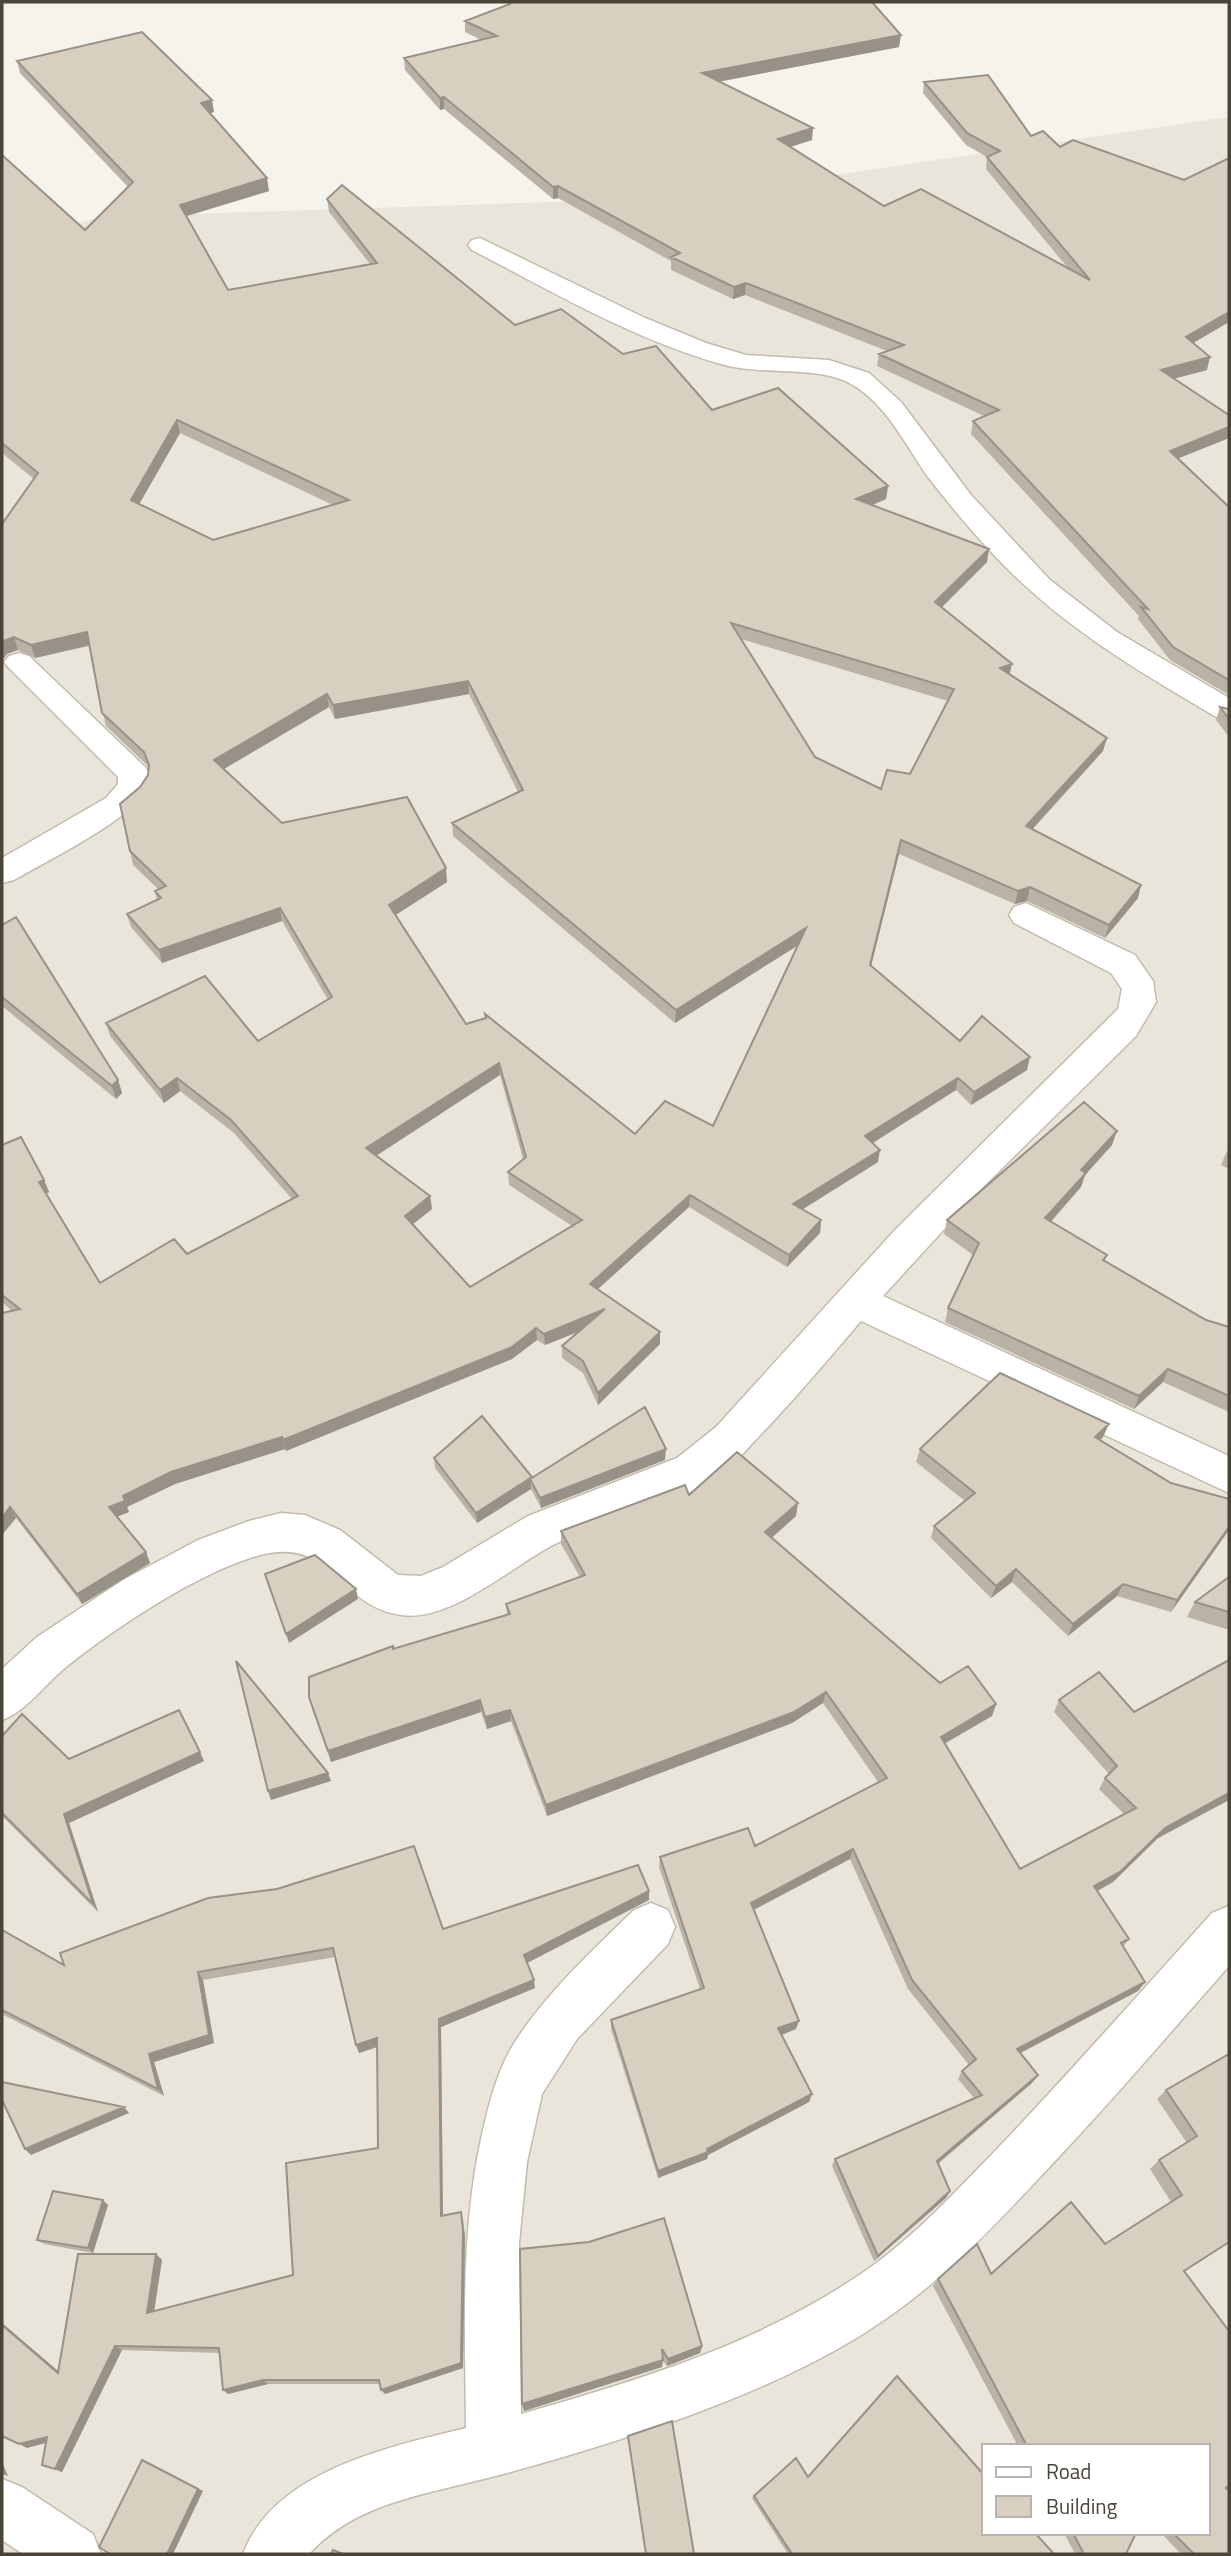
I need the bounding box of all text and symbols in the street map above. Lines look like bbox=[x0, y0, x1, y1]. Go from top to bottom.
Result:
legend bbox=[982, 2444, 1210, 2535]
text: Road bbox=[1046, 2455, 1091, 2487]
text: Building bbox=[1046, 2490, 1118, 2522]

